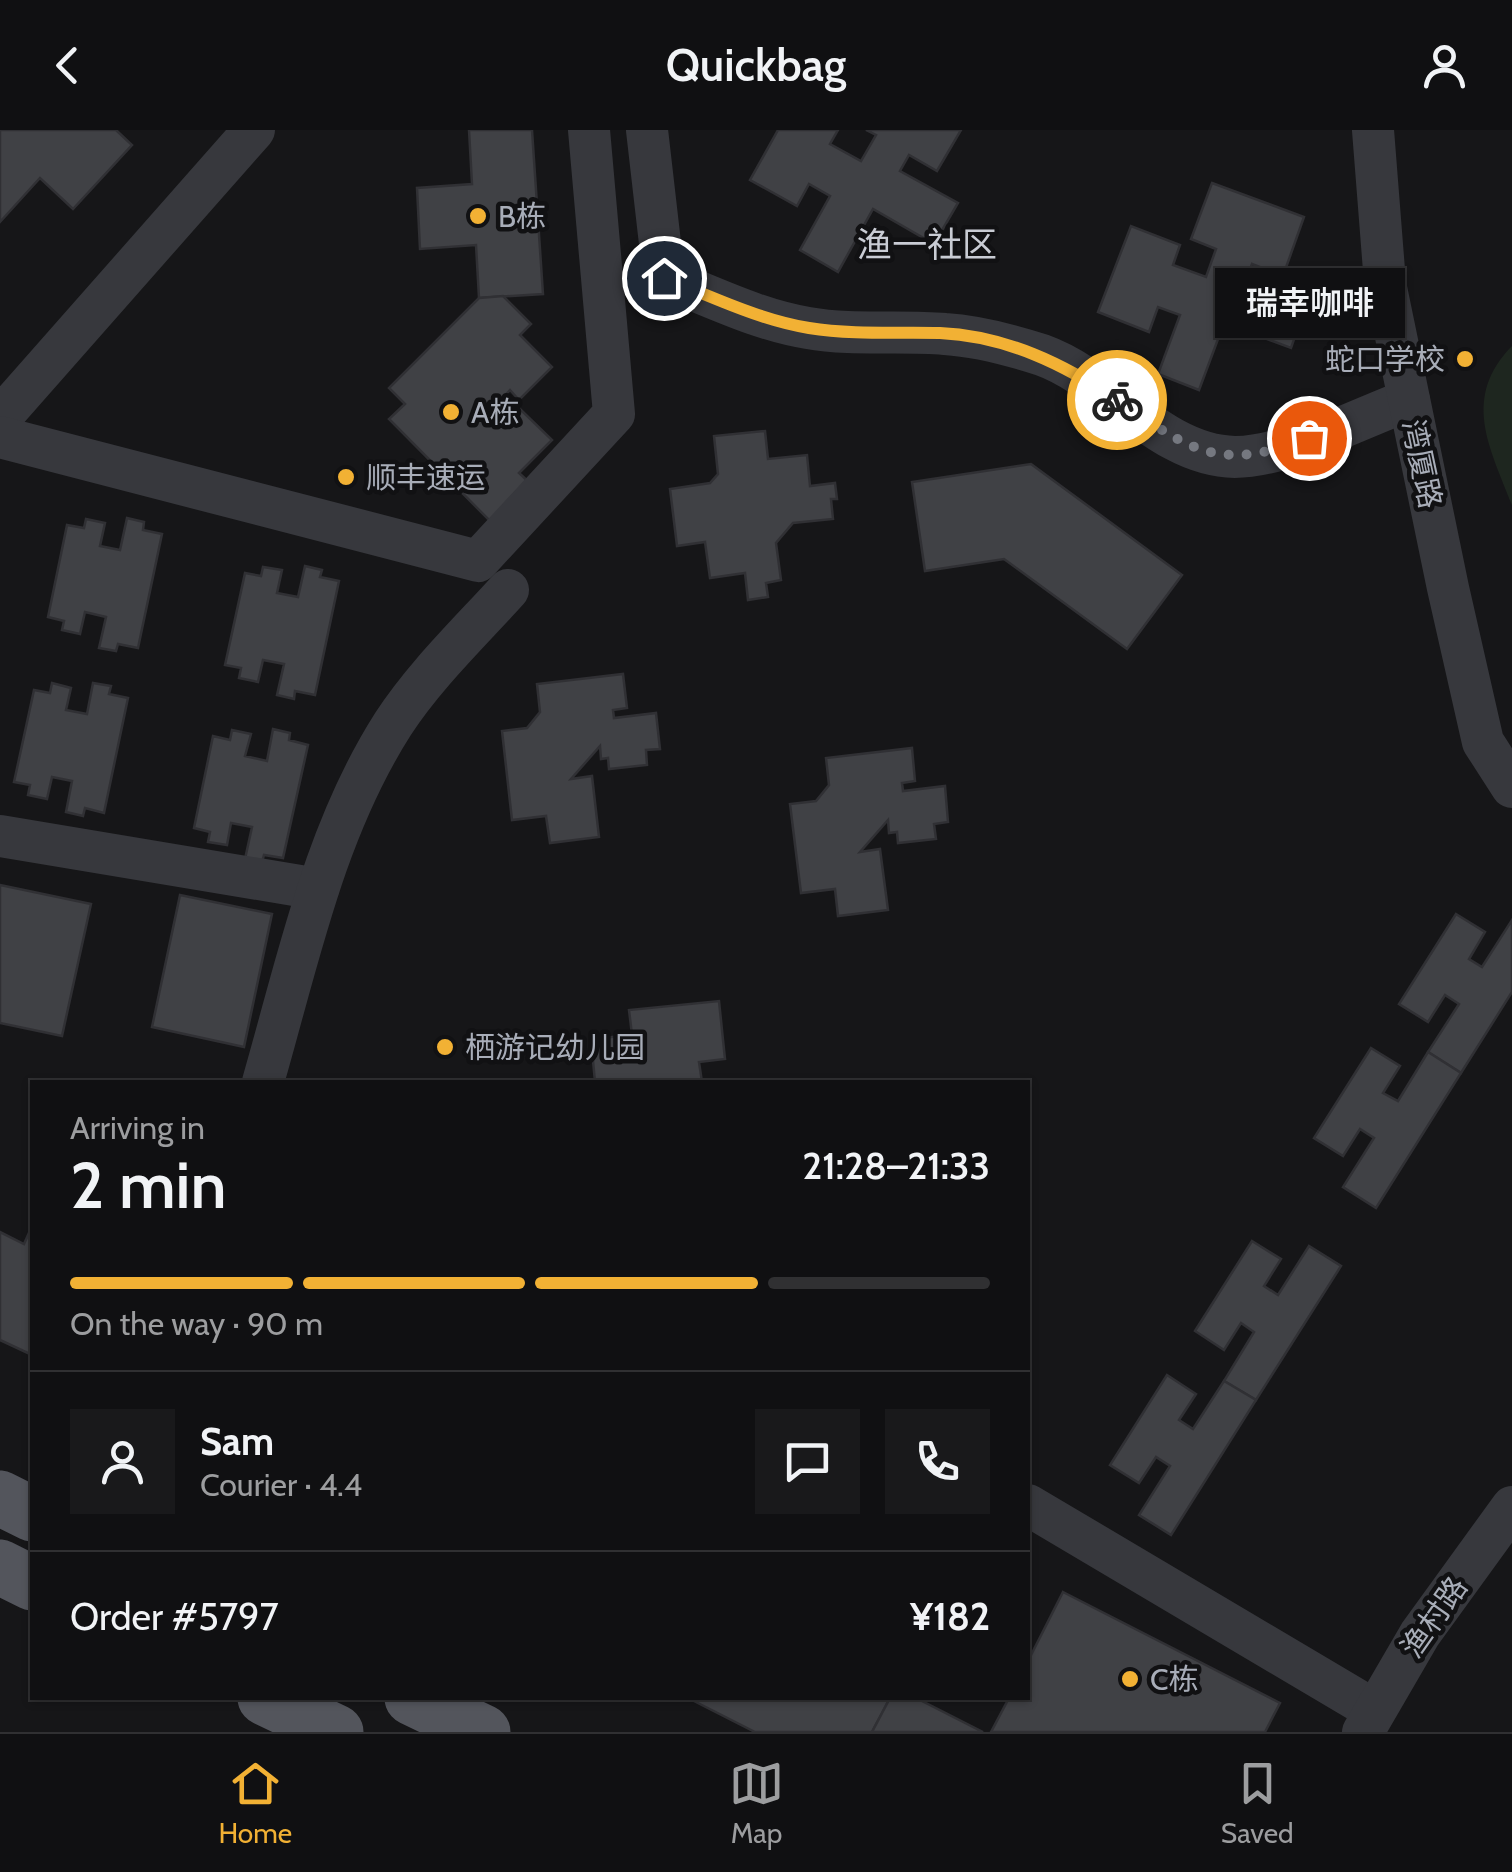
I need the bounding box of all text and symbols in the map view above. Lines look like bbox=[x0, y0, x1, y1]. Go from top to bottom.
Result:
icon: back bbox=[40, 38, 95, 93]
text: Quickbag bbox=[666, 38, 846, 92]
icon: person bbox=[1417, 38, 1472, 93]
place label: B栋 bbox=[498, 198, 546, 235]
marker: B栋 bbox=[467, 205, 489, 227]
district label: 渔一社区 bbox=[857, 223, 997, 266]
pin bbox=[622, 236, 707, 321]
icon: home bbox=[637, 251, 692, 306]
callout: 瑞幸咖啡 bbox=[1214, 268, 1404, 338]
text: 瑞幸咖啡 bbox=[1246, 283, 1374, 322]
place label: 蛇口学校 bbox=[1325, 341, 1445, 378]
marker: 蛇口学校 bbox=[1454, 348, 1476, 370]
courier bbox=[1067, 350, 1167, 450]
icon: bike bbox=[1090, 373, 1145, 428]
place label: A栋 bbox=[471, 394, 519, 431]
pin bbox=[1267, 396, 1352, 481]
marker: A栋 bbox=[440, 401, 462, 423]
icon: bag bbox=[1282, 411, 1337, 466]
street label: 湾厦路 bbox=[1395, 416, 1449, 512]
place label: 顺丰速运 bbox=[366, 459, 486, 496]
marker: 顺丰速运 bbox=[335, 466, 357, 488]
place label: 栖游记幼儿园 bbox=[465, 1029, 645, 1066]
marker: 栖游记幼儿园 bbox=[434, 1036, 456, 1058]
text: Arriving in bbox=[70, 1108, 205, 1147]
text: 21:28–21:33 bbox=[802, 1142, 990, 1189]
text: 2 min bbox=[70, 1145, 227, 1224]
text: On the way · 90 m bbox=[70, 1304, 323, 1343]
button: person bbox=[70, 1409, 175, 1514]
button: chat bbox=[755, 1409, 860, 1514]
button: phone bbox=[885, 1409, 990, 1514]
text: Sam bbox=[200, 1418, 274, 1465]
text: Courier · 4.4 bbox=[200, 1465, 362, 1504]
street label: 渔村路 bbox=[1393, 1570, 1475, 1664]
text: Order #5797 bbox=[70, 1593, 279, 1640]
text: ¥182 bbox=[910, 1593, 990, 1640]
place label: C栋 bbox=[1150, 1661, 1198, 1698]
marker: C栋 bbox=[1119, 1668, 1141, 1690]
tab: Home bbox=[218, 1756, 292, 1850]
tab: Map bbox=[729, 1756, 784, 1850]
tab: Saved bbox=[1221, 1756, 1294, 1850]

